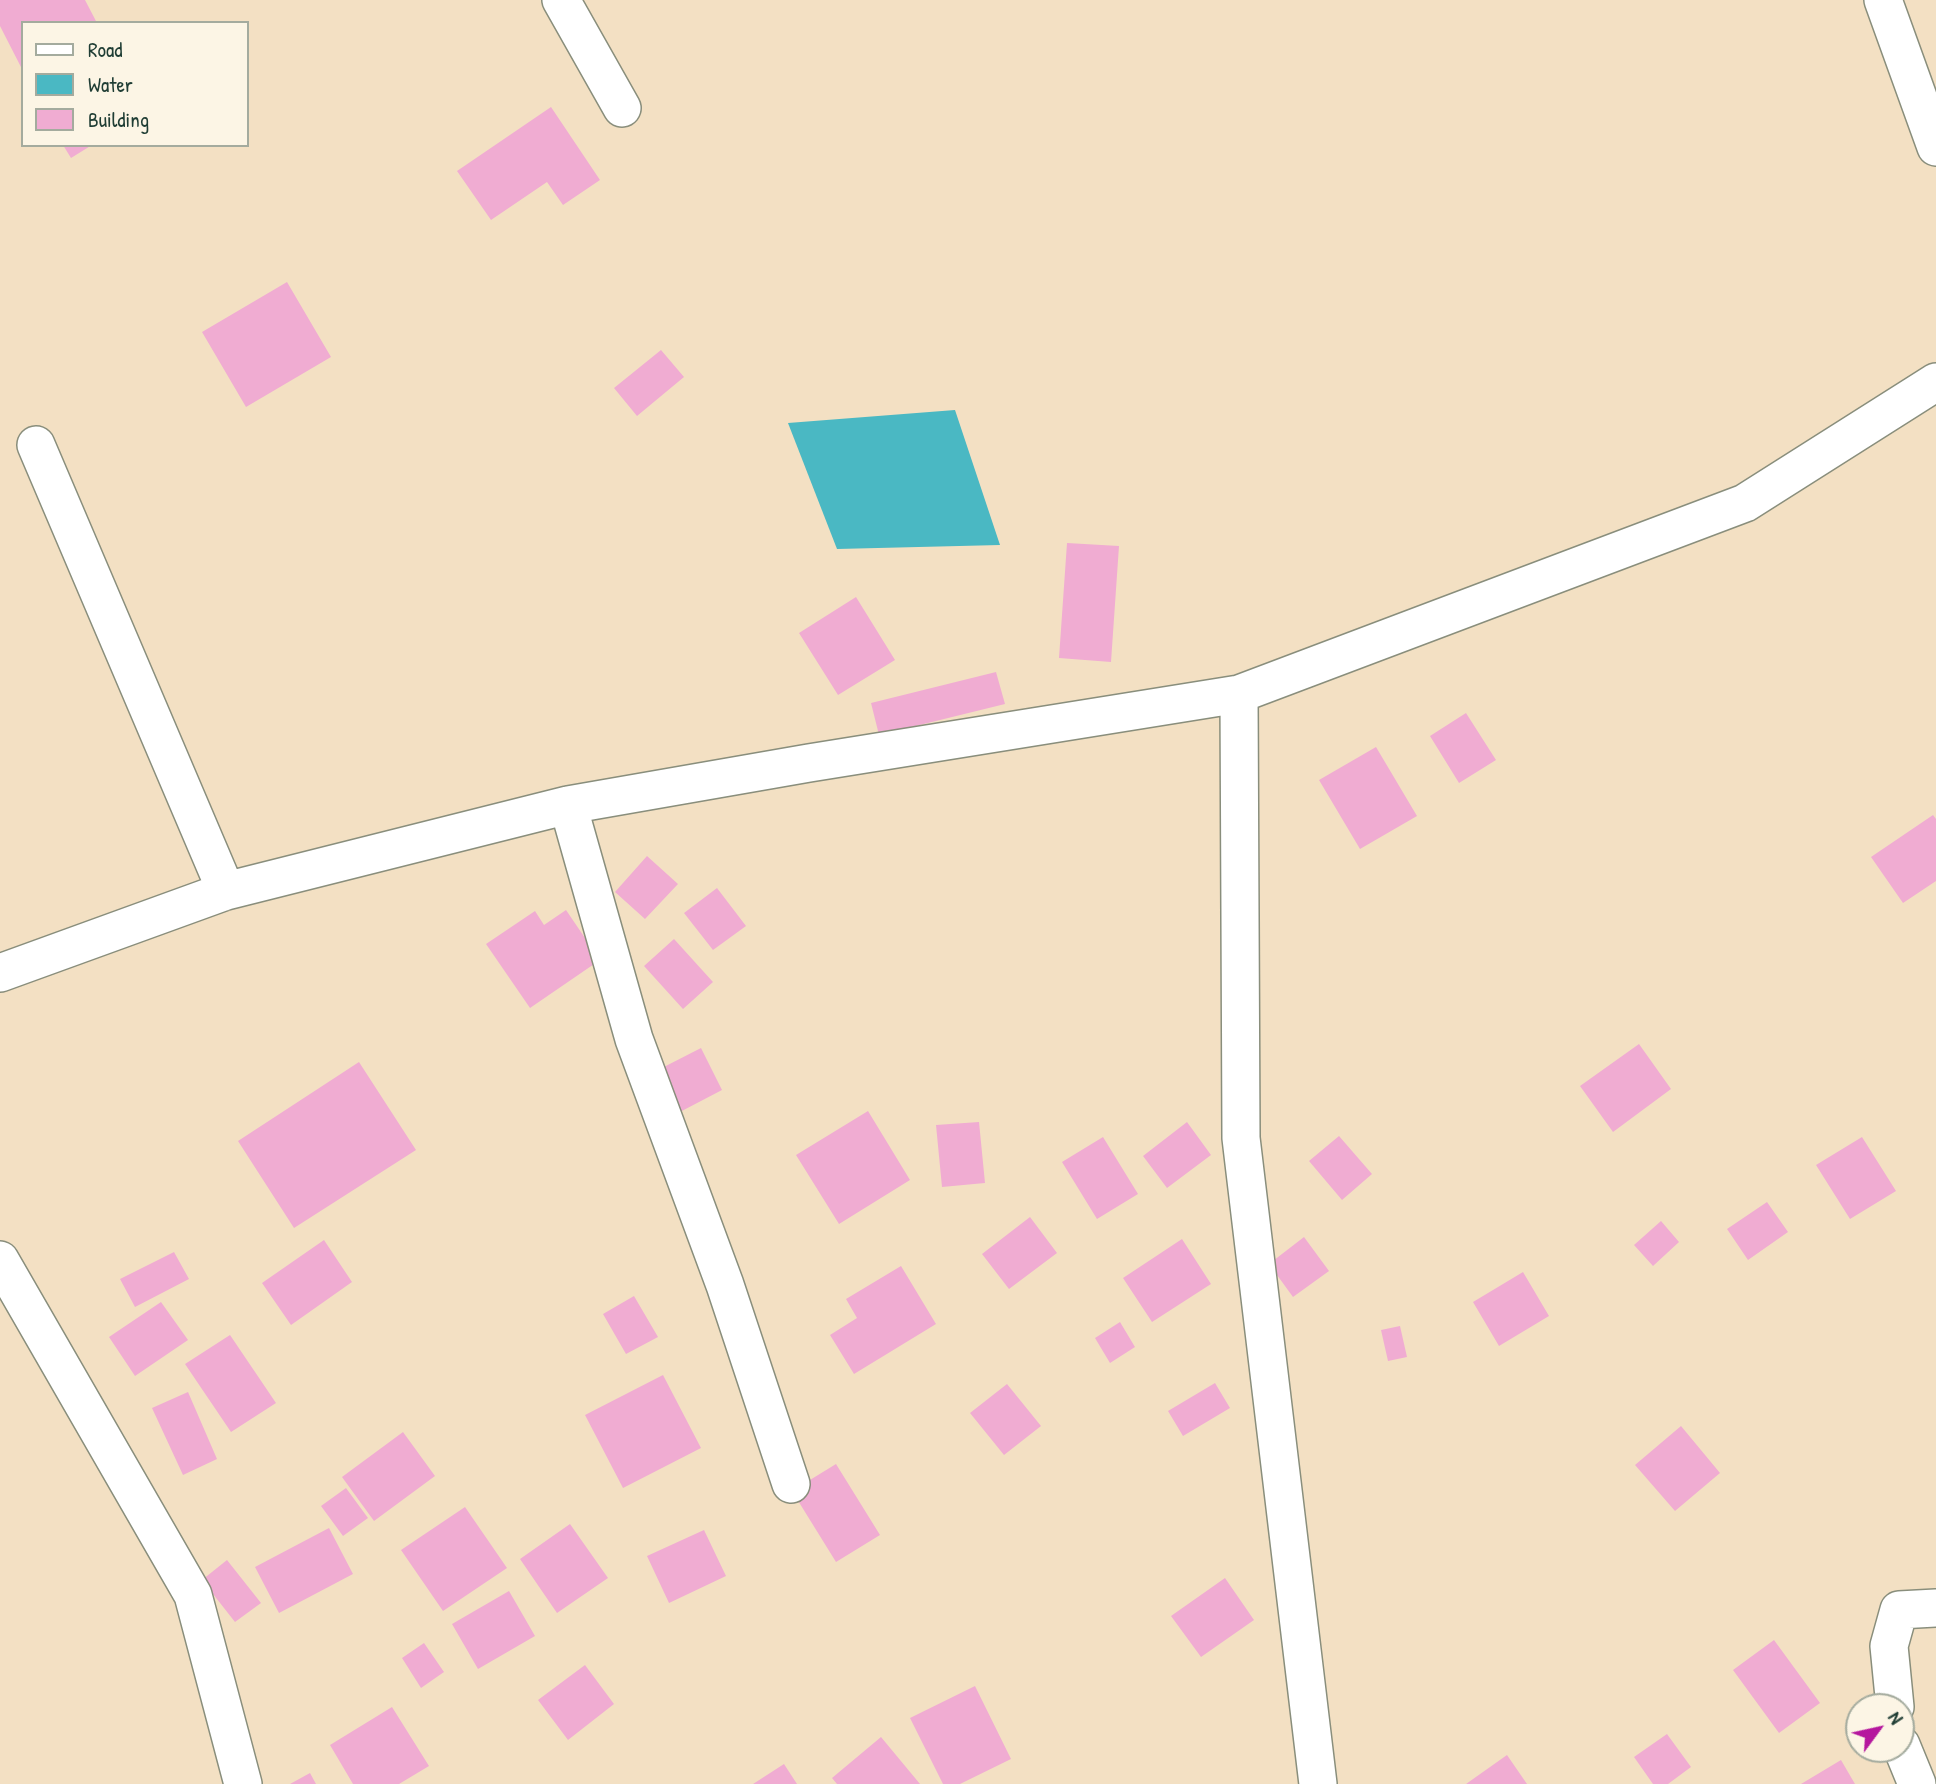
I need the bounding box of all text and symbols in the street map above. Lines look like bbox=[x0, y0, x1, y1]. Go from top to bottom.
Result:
legend bbox=[21, 21, 248, 147]
text: Road bbox=[88, 35, 122, 64]
text: Water bbox=[88, 70, 133, 99]
text: Building bbox=[88, 105, 149, 134]
north arrow bbox=[1845, 1693, 1915, 1763]
text: N bbox=[1882, 1706, 1910, 1729]

